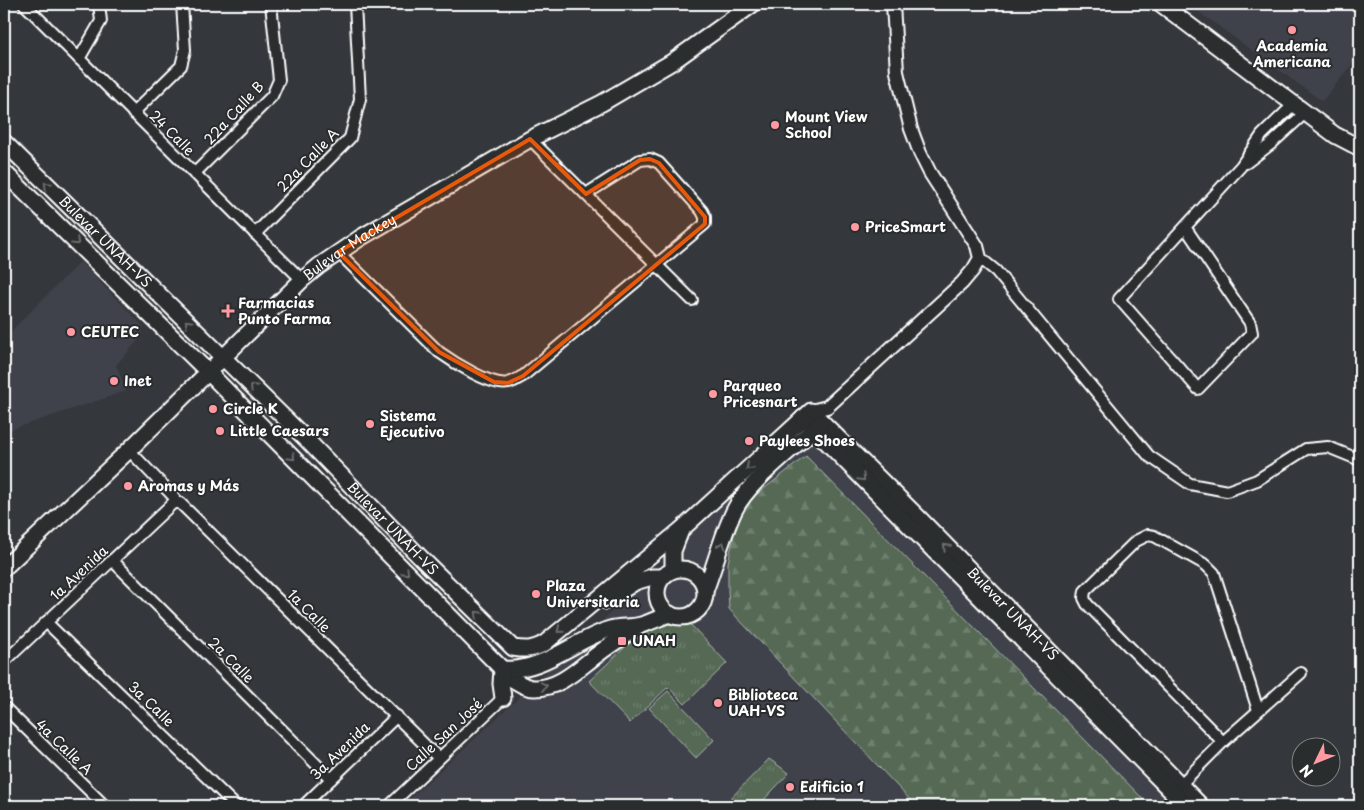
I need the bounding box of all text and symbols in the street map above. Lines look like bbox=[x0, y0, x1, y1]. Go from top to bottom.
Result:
marker: Academia Americana bbox=[1286, 24, 1298, 36]
place label: Academia Americana bbox=[1252, 35, 1331, 72]
street label: 22a Calle B bbox=[199, 76, 269, 149]
street label: 24 Calle bbox=[145, 105, 200, 160]
place label: Mount View School bbox=[785, 106, 868, 143]
marker: Mount View School bbox=[769, 119, 781, 131]
street label: 22a Calle A bbox=[272, 123, 344, 196]
one-way arrow bbox=[44, 182, 53, 191]
street label: Bulevar UNAH-VS bbox=[54, 190, 157, 292]
street label: Bulevar Mackey bbox=[298, 208, 400, 286]
place label: PriceSmart bbox=[865, 216, 946, 237]
marker: PriceSmart bbox=[849, 221, 861, 233]
one-way arrow bbox=[70, 237, 79, 246]
place label: Farmacias Punto Farma bbox=[238, 292, 332, 329]
marker: Farmacias Punto Farma bbox=[222, 305, 234, 317]
one-way arrow bbox=[185, 320, 194, 329]
place label: CEUTEC bbox=[81, 321, 139, 342]
marker: CEUTEC bbox=[65, 326, 77, 338]
place label: Inet bbox=[124, 370, 152, 391]
marker: Inet bbox=[108, 375, 120, 387]
place label: Parqueo Pricesnart bbox=[723, 375, 798, 412]
one-way arrow bbox=[250, 383, 259, 392]
marker: Parqueo Pricesnart bbox=[707, 388, 719, 400]
place label: Circle K bbox=[223, 398, 278, 419]
marker: Circle K bbox=[207, 403, 219, 415]
place label: Sistema Ejecutivo bbox=[380, 405, 444, 442]
marker: Sistema Ejecutivo bbox=[364, 418, 376, 430]
place label: Little Caesars bbox=[230, 420, 329, 441]
marker: Little Caesars bbox=[214, 425, 226, 437]
place label: Paylees Shoes bbox=[759, 430, 855, 451]
marker: Paylees Shoes bbox=[743, 435, 755, 447]
one-way arrow bbox=[286, 451, 295, 460]
one-way arrow bbox=[746, 461, 755, 470]
one-way arrow bbox=[856, 472, 865, 481]
place label: Aromas y Más bbox=[138, 475, 239, 496]
street label: Bulevar UNAH-VS bbox=[342, 476, 443, 580]
marker: Aromas y Más bbox=[122, 480, 134, 492]
street label: 1a Avenida bbox=[45, 540, 113, 605]
one-way arrow bbox=[716, 541, 726, 550]
one-way arrow bbox=[943, 543, 952, 552]
street label: Bulevar UNAH-VS bbox=[962, 562, 1064, 665]
one-way arrow bbox=[400, 566, 409, 575]
place label: Plaza Universitaria bbox=[546, 575, 640, 612]
street label: 1a Calle bbox=[283, 584, 336, 637]
marker: Plaza Universitaria bbox=[530, 588, 542, 600]
one-way arrow bbox=[475, 611, 484, 620]
one-way arrow bbox=[556, 625, 565, 634]
place label: UNAH bbox=[632, 630, 676, 651]
street label: 2a Calle bbox=[204, 632, 259, 688]
marker: UNAH bbox=[616, 635, 628, 647]
street label: 3a Calle bbox=[123, 676, 180, 731]
one-way arrow bbox=[540, 681, 548, 692]
place label: Biblioteca UAH-VS bbox=[728, 684, 799, 721]
street label: Calle San José bbox=[401, 693, 487, 776]
marker: Biblioteca UAH-VS bbox=[712, 697, 724, 709]
street label: 4a Calle A bbox=[31, 714, 98, 779]
street label: 3a Avenida bbox=[305, 716, 375, 785]
north arrow bbox=[1292, 738, 1342, 788]
text: N bbox=[1295, 760, 1318, 782]
place label: Edificio 1 bbox=[800, 776, 864, 797]
marker: Edificio 1 bbox=[784, 781, 796, 793]

